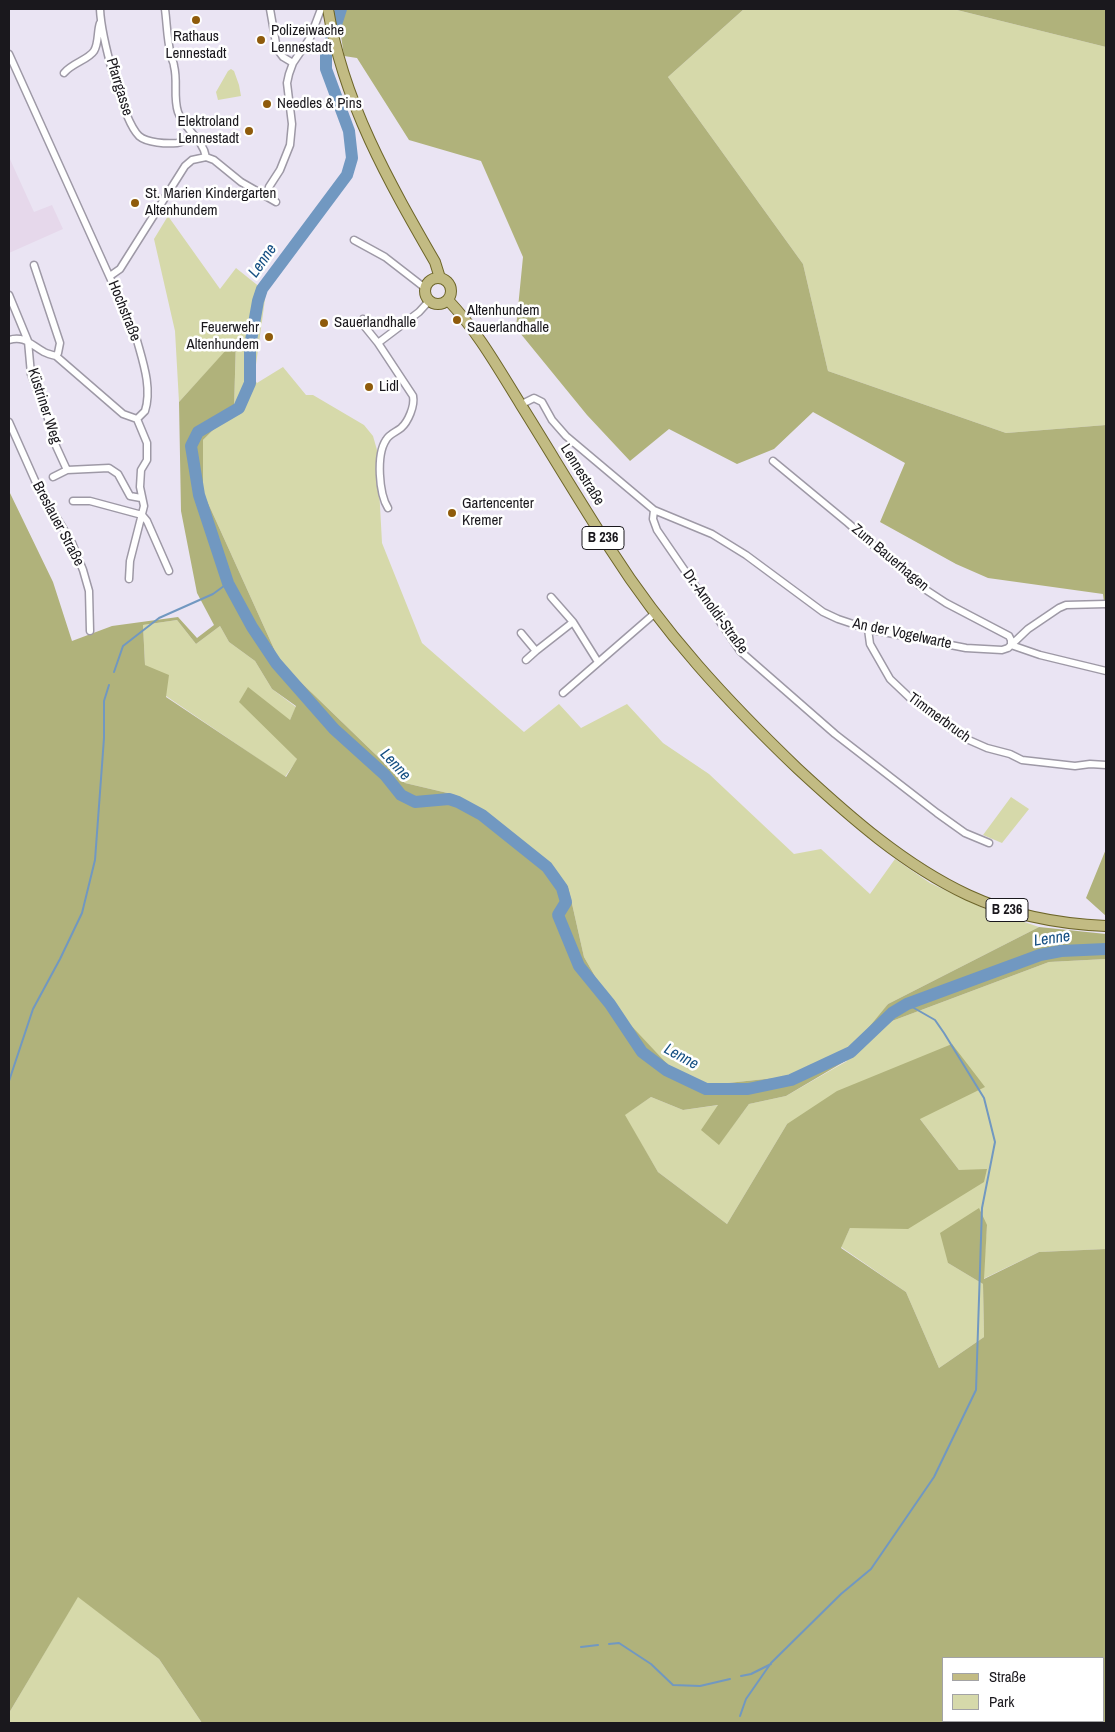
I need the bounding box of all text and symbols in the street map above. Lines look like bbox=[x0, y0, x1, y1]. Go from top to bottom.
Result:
marker: Rathaus Lennestadt bbox=[190, 14, 202, 26]
place label: Polizeiwache Lennestadt bbox=[271, 22, 344, 57]
place label: Rathaus Lennestadt bbox=[166, 28, 226, 63]
marker: Polizeiwache Lennestadt bbox=[255, 34, 267, 46]
street label: Pfarrgasse bbox=[102, 56, 136, 118]
place label: Needles & Pins bbox=[277, 95, 362, 113]
marker: Needles & Pins bbox=[261, 98, 273, 110]
place label: Elektroland Lennestadt bbox=[177, 113, 239, 148]
marker: Elektroland Lennestadt bbox=[243, 125, 255, 137]
place label: St. Marien Kindergarten Altenhundem bbox=[145, 185, 276, 220]
marker: St. Marien Kindergarten Altenhundem bbox=[129, 197, 141, 209]
water label: Lenne bbox=[245, 241, 281, 281]
street label: Hochstraße bbox=[104, 278, 144, 344]
place label: Altenhundem Sauerlandhalle bbox=[467, 302, 549, 337]
place label: Sauerlandhalle bbox=[334, 314, 416, 332]
marker: Altenhundem Sauerlandhalle bbox=[451, 314, 463, 326]
marker: Sauerlandhalle bbox=[318, 317, 330, 329]
place label: Feuerwehr Altenhundem bbox=[187, 319, 259, 354]
marker: Feuerwehr Altenhundem bbox=[263, 331, 275, 343]
street label: Küstriner Weg bbox=[23, 366, 65, 446]
place label: Lidl bbox=[379, 378, 399, 396]
marker: Lidl bbox=[363, 381, 375, 393]
street label: Lennestraße bbox=[556, 441, 608, 509]
street label: Breslauer Straße bbox=[28, 479, 88, 569]
place label: Gartencenter Kremer bbox=[462, 495, 534, 530]
marker: Gartencenter Kremer bbox=[446, 507, 458, 519]
street label: Zum Bauerhagen bbox=[848, 521, 932, 595]
road number: B 236 bbox=[582, 526, 624, 550]
street label: Dr.-Arnoldi-Straße bbox=[678, 566, 752, 658]
street label: An der Vogelwarte bbox=[851, 615, 953, 653]
street label: Timmerbruch bbox=[904, 689, 974, 747]
water label: Lenne bbox=[376, 745, 414, 785]
road number: B 236 bbox=[986, 898, 1028, 922]
water label: Lenne bbox=[1033, 927, 1071, 951]
water label: Lenne bbox=[660, 1040, 702, 1074]
legend bbox=[942, 1657, 1105, 1722]
text: Straße bbox=[989, 1666, 1026, 1687]
text: Park bbox=[989, 1691, 1014, 1712]

